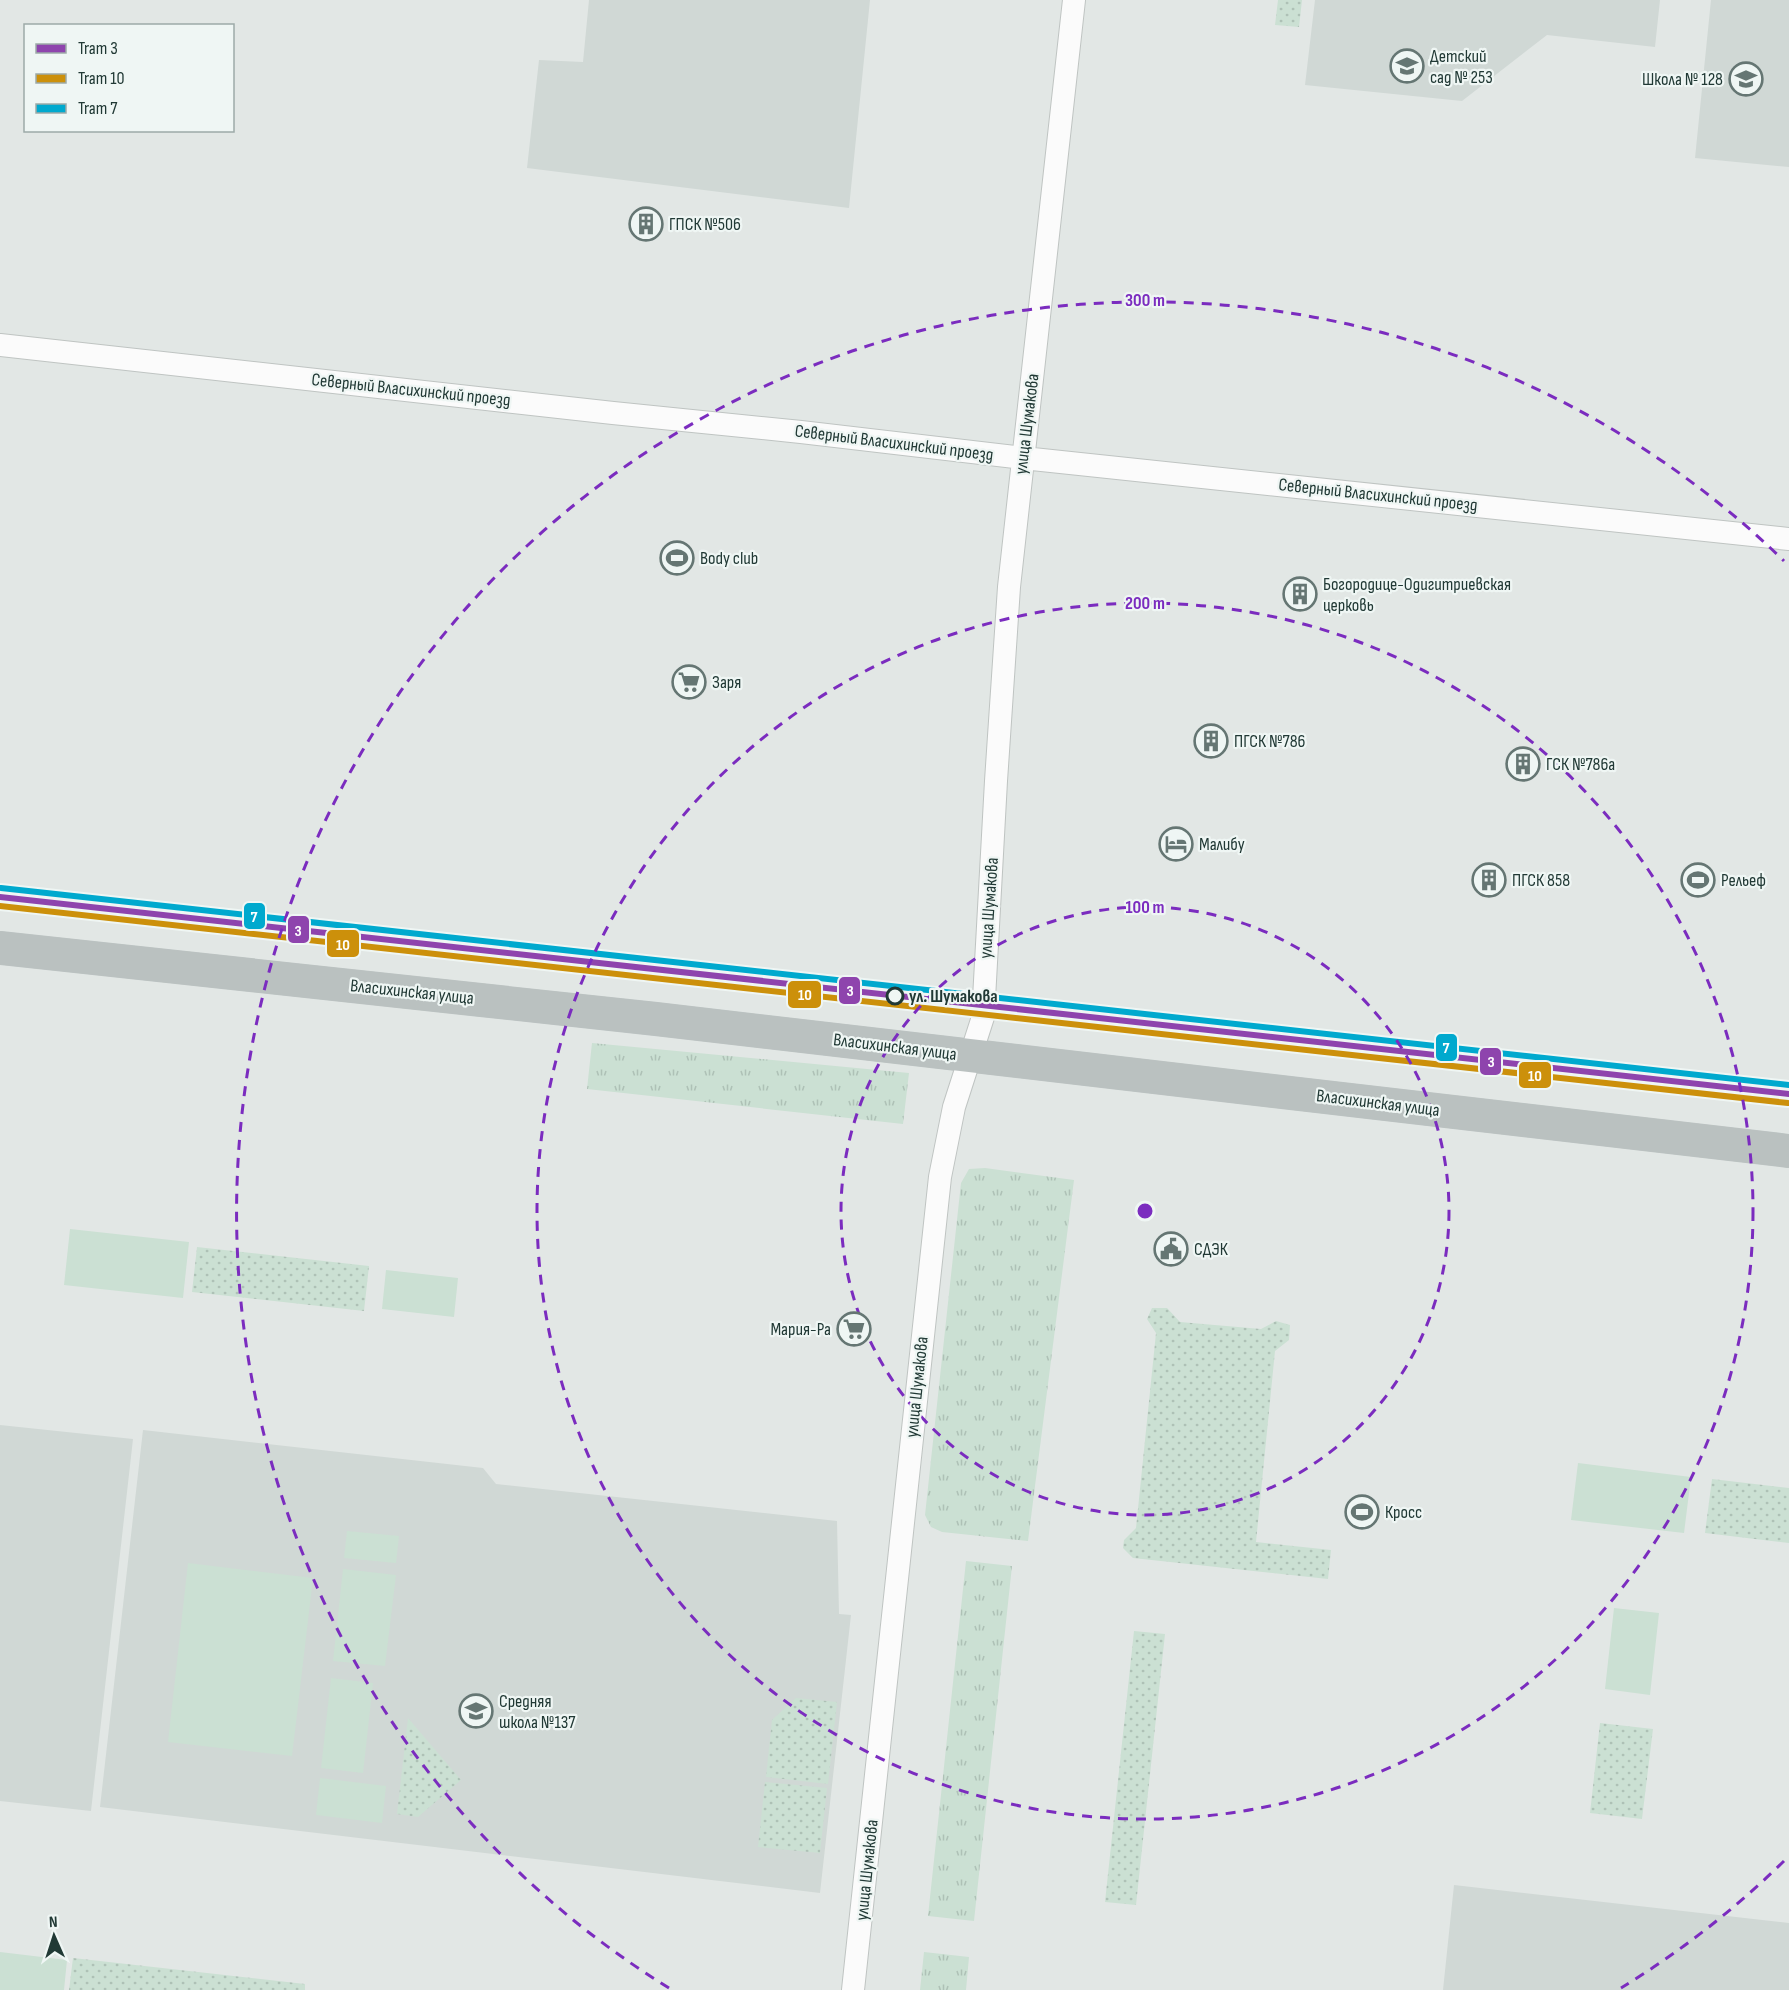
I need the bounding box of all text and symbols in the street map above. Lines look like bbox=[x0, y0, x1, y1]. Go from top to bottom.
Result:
legend bbox=[24, 24, 234, 132]
text: Tram 3 bbox=[78, 38, 118, 59]
place label: Детский сад № 253 bbox=[1430, 46, 1493, 88]
school or university icon: Детский сад № 253 bbox=[1389, 48, 1425, 84]
school or university icon: Школа № 128 bbox=[1728, 61, 1764, 97]
text: Tram 10 bbox=[78, 68, 125, 89]
place label: Школа № 128 bbox=[1642, 69, 1723, 90]
text: Tram 7 bbox=[78, 98, 118, 119]
building icon: ГПСК №506 bbox=[628, 206, 664, 242]
place label: ГПСК №506 bbox=[669, 214, 741, 235]
text: 300 m bbox=[1125, 290, 1165, 311]
street label: Северный Власихинский проезд bbox=[311, 369, 511, 411]
street label: улица Шумакова bbox=[1010, 372, 1044, 476]
street label: Северный Власихинский проезд bbox=[794, 420, 994, 466]
street label: Северный Власихинский проезд bbox=[1278, 474, 1478, 516]
sports icon: Body club bbox=[659, 540, 695, 576]
place label: Body club bbox=[700, 548, 758, 569]
place label: Богородице-Одигитриевская церковь bbox=[1323, 574, 1511, 616]
building icon: Богородице-Одигитриевская церковь bbox=[1282, 576, 1318, 612]
text: 200 m bbox=[1125, 593, 1165, 614]
supermarket icon: Заря bbox=[671, 664, 707, 700]
place label: Заря bbox=[712, 672, 741, 693]
building icon: ПГСК №786 bbox=[1193, 723, 1229, 759]
place label: ПГСК №786 bbox=[1234, 731, 1306, 752]
building icon: ГСК №786а bbox=[1505, 746, 1541, 782]
place label: ГСК №786а bbox=[1546, 754, 1615, 775]
hotel icon: Малибу bbox=[1158, 826, 1194, 862]
place label: Малибу bbox=[1199, 834, 1245, 855]
street label: улица Шумакова bbox=[975, 857, 1003, 959]
building icon: ПГСК 858 bbox=[1471, 862, 1507, 898]
sports icon: Рельеф bbox=[1680, 862, 1716, 898]
place label: ПГСК 858 bbox=[1512, 870, 1570, 891]
place label: Рельеф bbox=[1721, 870, 1766, 891]
text: 100 m bbox=[1126, 897, 1165, 918]
line badge: 7 bbox=[243, 902, 266, 930]
text: 7 bbox=[251, 908, 258, 927]
line badge: 3 bbox=[287, 915, 310, 944]
text: 3 bbox=[294, 922, 302, 941]
line badge: 10 bbox=[326, 929, 360, 958]
text: 10 bbox=[336, 936, 350, 955]
street label: Власихинская улица bbox=[349, 975, 475, 1009]
line badge: 3 bbox=[838, 976, 861, 1005]
line badge: 10 bbox=[787, 980, 822, 1009]
text: 3 bbox=[846, 982, 854, 1001]
text: 10 bbox=[798, 986, 812, 1005]
place label: ул. Шумакова bbox=[909, 986, 998, 1007]
marker: ул. Шумакова bbox=[886, 987, 904, 1005]
street label: Власихинская улица bbox=[832, 1029, 958, 1065]
line badge: 7 bbox=[1435, 1033, 1458, 1062]
text: 7 bbox=[1443, 1039, 1450, 1058]
line badge: 3 bbox=[1479, 1047, 1502, 1076]
text: 3 bbox=[1487, 1053, 1495, 1072]
line badge: 10 bbox=[1518, 1061, 1552, 1089]
text: 10 bbox=[1528, 1067, 1542, 1086]
street label: Власихинская улица bbox=[1315, 1085, 1441, 1121]
centre of rings bbox=[1135, 1201, 1155, 1221]
public building icon: СДЭК bbox=[1153, 1231, 1189, 1267]
place label: СДЭК bbox=[1194, 1239, 1229, 1260]
supermarket icon: Мария-Ра bbox=[836, 1311, 872, 1347]
place label: Мария-Ра bbox=[770, 1319, 831, 1340]
street label: улица Шумакова bbox=[901, 1335, 933, 1439]
sports icon: Кросс bbox=[1344, 1494, 1380, 1530]
place label: Кросс bbox=[1385, 1502, 1422, 1523]
place label: Средняя школа №137 bbox=[499, 1691, 576, 1733]
school or university icon: Средняя школа №137 bbox=[458, 1693, 494, 1729]
street label: улица Шумакова bbox=[851, 1818, 883, 1922]
north arrow bbox=[24, 1906, 84, 1966]
text: N bbox=[49, 1913, 58, 1932]

